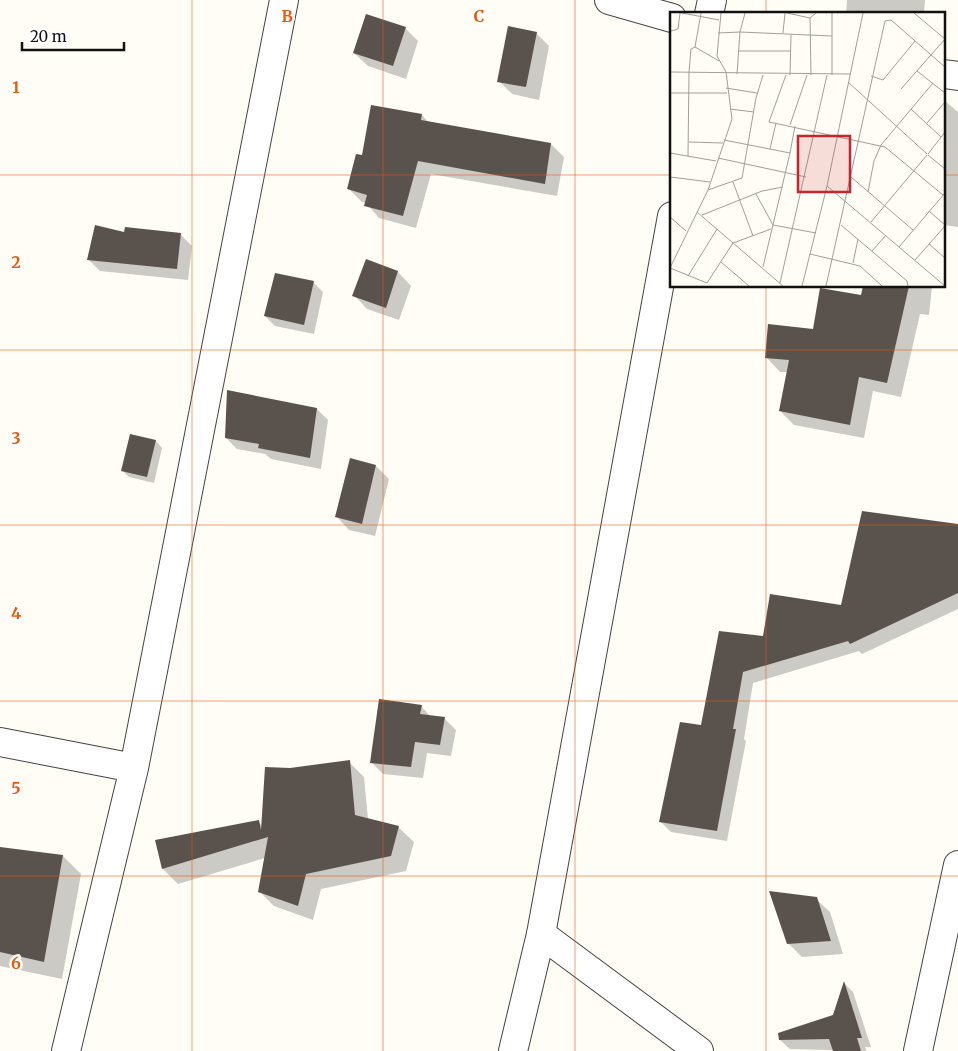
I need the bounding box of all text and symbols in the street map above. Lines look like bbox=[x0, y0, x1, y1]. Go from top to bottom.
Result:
text: B bbox=[281, 6, 293, 26]
text: C bbox=[474, 6, 484, 26]
inset map bbox=[670, 12, 946, 288]
scale bar bbox=[22, 20, 125, 52]
text: 20 m bbox=[30, 27, 67, 46]
text: 1 bbox=[12, 77, 20, 97]
text: 2 bbox=[11, 252, 21, 272]
text: 3 bbox=[11, 428, 21, 448]
text: 4 bbox=[11, 603, 21, 623]
text: 5 bbox=[11, 778, 21, 798]
text: 6 bbox=[11, 953, 21, 973]

